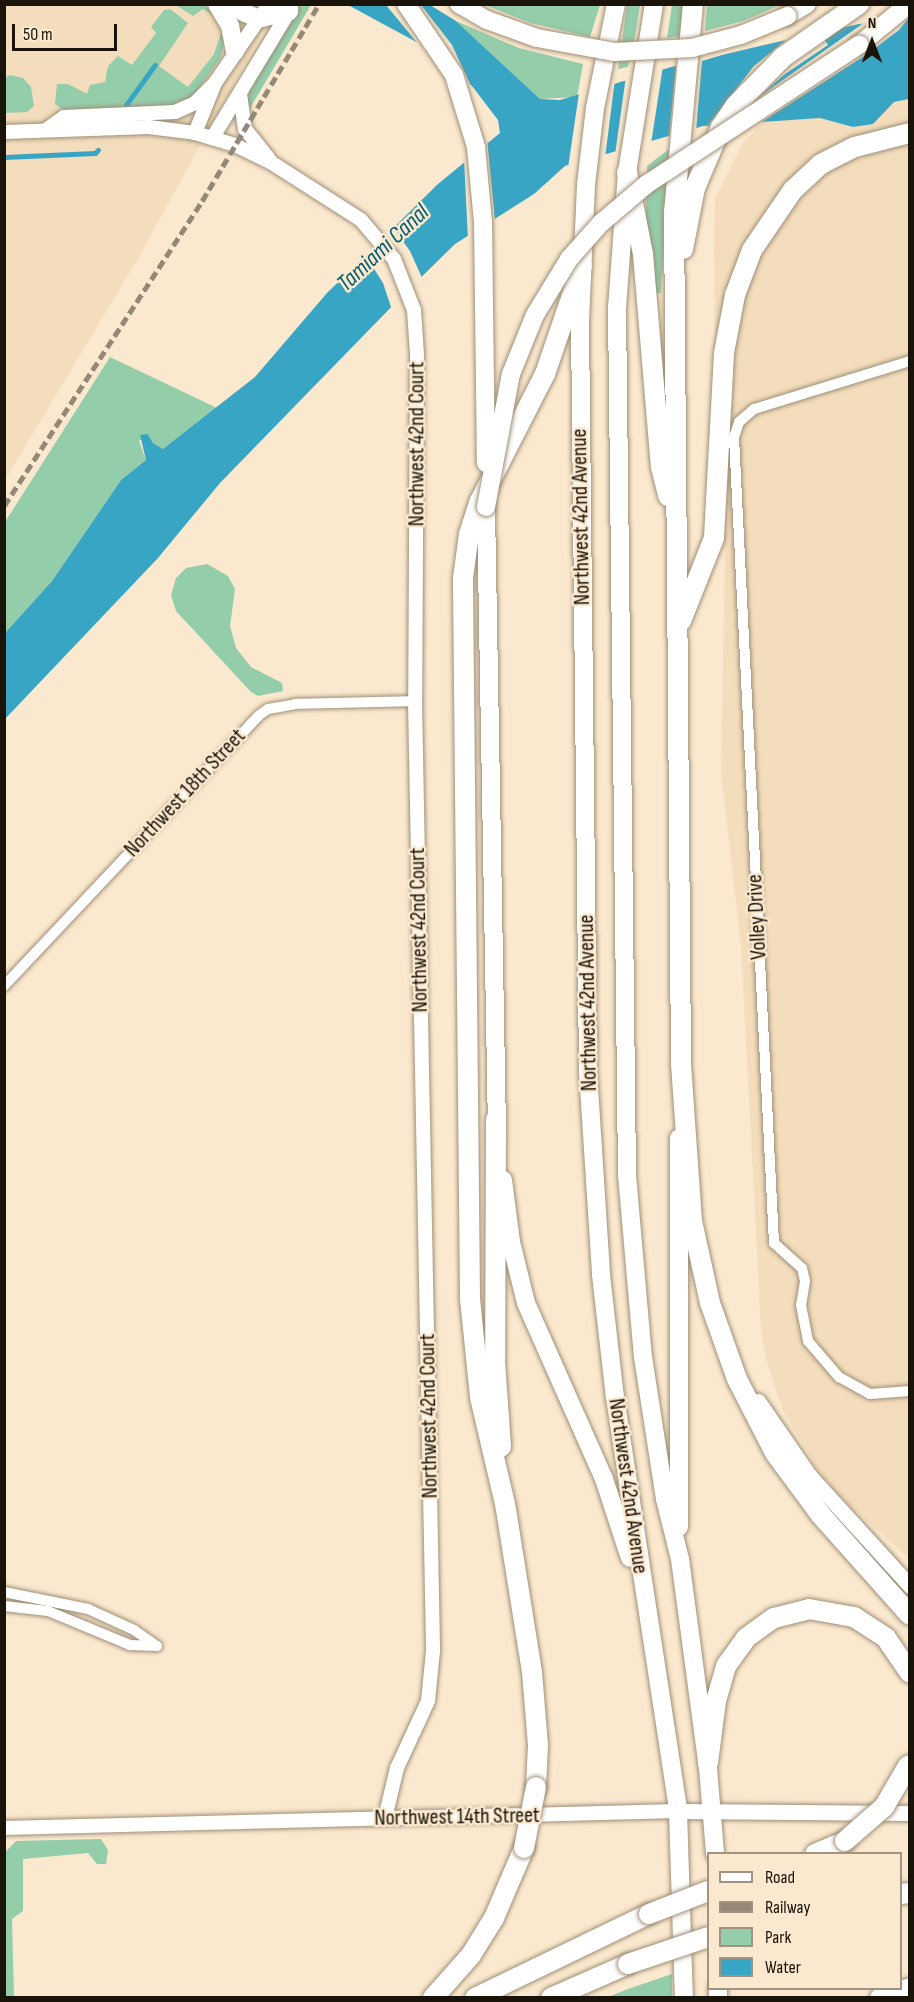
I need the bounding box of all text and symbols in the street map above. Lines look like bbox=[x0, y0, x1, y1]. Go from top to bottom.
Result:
scale bar bbox=[15, 12, 120, 50]
north arrow bbox=[842, 12, 902, 72]
text: N bbox=[868, 14, 876, 33]
text: 50 m bbox=[23, 24, 53, 45]
water label: Tamiami Canal bbox=[331, 198, 435, 298]
street label: Northwest 42nd Court bbox=[404, 362, 430, 526]
street label: Northwest 42nd Avenue bbox=[566, 429, 596, 605]
street label: Northwest 18th Street bbox=[119, 723, 251, 863]
street label: Northwest 42nd Court bbox=[404, 847, 434, 1013]
street label: Volley Drive bbox=[742, 874, 772, 960]
street label: Northwest 42nd Avenue bbox=[573, 915, 603, 1091]
street label: Northwest 42nd Court bbox=[414, 1333, 444, 1499]
street label: Northwest 42nd Avenue bbox=[603, 1397, 653, 1575]
street label: Northwest 14th Street bbox=[374, 1802, 540, 1832]
legend bbox=[707, 1852, 902, 1990]
text: Road bbox=[765, 1867, 795, 1888]
text: Railway bbox=[765, 1897, 810, 1918]
text: Park bbox=[765, 1927, 791, 1948]
text: Water bbox=[765, 1957, 801, 1978]

